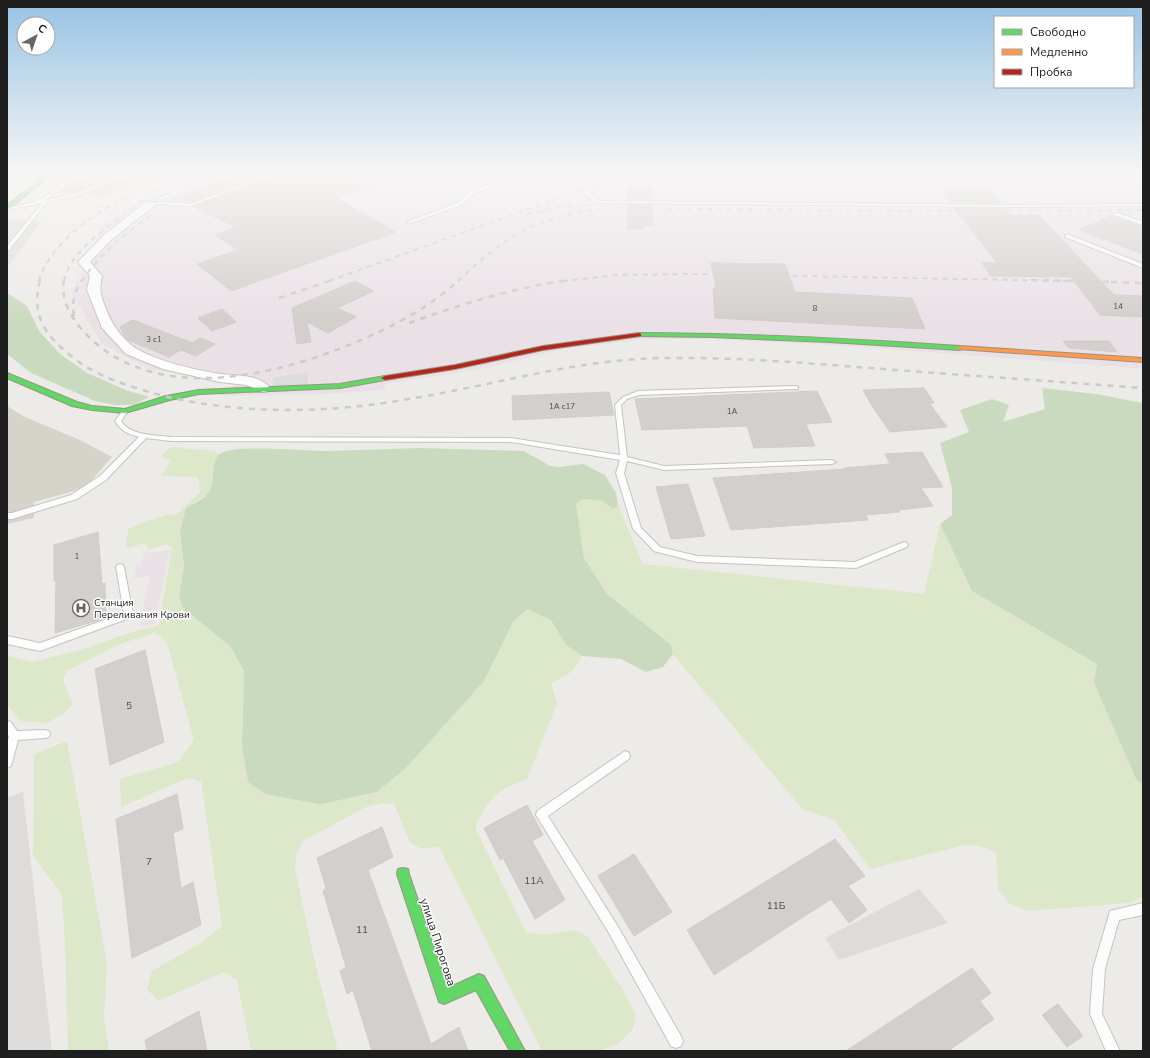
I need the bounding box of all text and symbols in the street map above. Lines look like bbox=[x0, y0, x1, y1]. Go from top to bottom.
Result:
north arrow bbox=[16, 16, 56, 56]
legend bbox=[994, 16, 1134, 88]
text: С bbox=[34, 21, 50, 37]
text: Свободно bbox=[1030, 24, 1086, 40]
text: Медленно bbox=[1030, 44, 1088, 60]
text: Пробка bbox=[1030, 64, 1073, 80]
house number: 14 bbox=[1113, 301, 1123, 312]
house number: 8 bbox=[813, 303, 818, 314]
house number: 3 с1 bbox=[146, 334, 162, 345]
house number: 1А с17 bbox=[549, 401, 575, 412]
house number: 1А bbox=[727, 406, 737, 417]
house number: 1 bbox=[75, 551, 80, 562]
place label: Станция Переливания Крови bbox=[94, 596, 190, 622]
hospital icon: Станция Переливания Крови bbox=[71, 598, 91, 618]
house number: 5 bbox=[126, 699, 132, 713]
house number: 7 bbox=[146, 855, 152, 869]
house number: 11А bbox=[524, 874, 544, 888]
street label: улица Пирогова bbox=[416, 896, 460, 988]
house number: 11Б bbox=[767, 899, 786, 913]
house number: 11 bbox=[356, 923, 368, 937]

